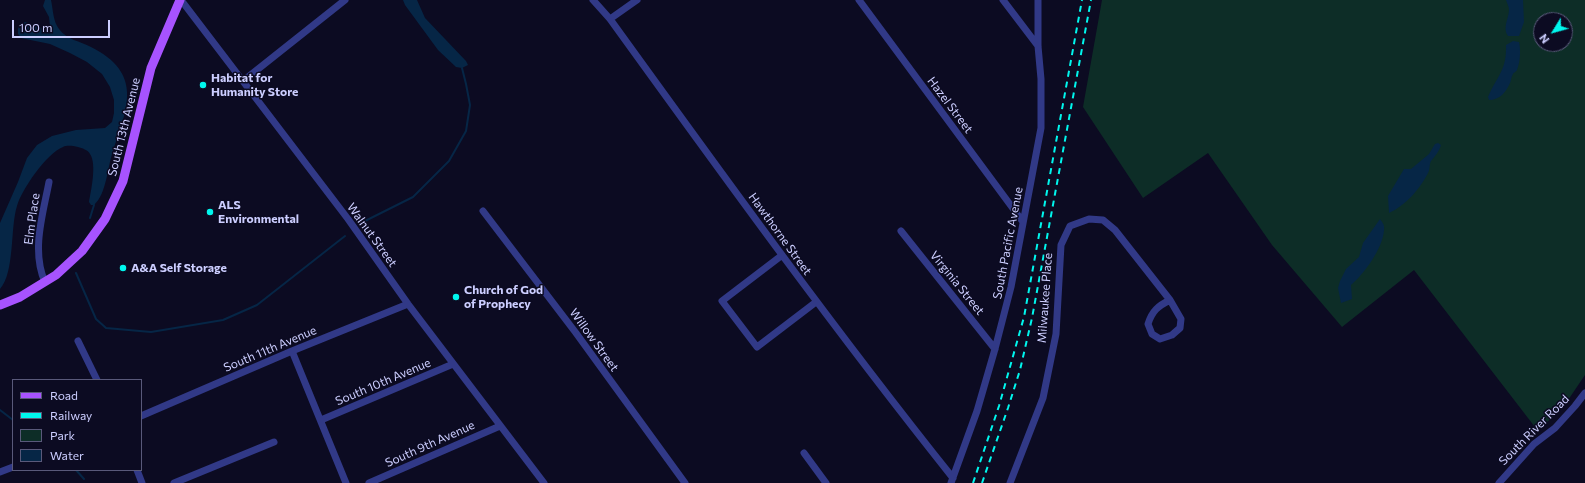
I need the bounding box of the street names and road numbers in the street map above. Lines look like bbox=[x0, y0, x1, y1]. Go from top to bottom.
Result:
street label: Hazel Street bbox=[924, 74, 976, 136]
street label: South 13th Avenue bbox=[105, 76, 143, 178]
street label: South Pacific Avenue bbox=[990, 186, 1026, 300]
street label: Hawthorne Street bbox=[745, 190, 815, 278]
street label: Elm Place bbox=[21, 192, 43, 246]
street label: Walnut Street bbox=[344, 200, 400, 270]
street label: Virginia Street bbox=[927, 248, 987, 318]
street label: Milwaukee Place bbox=[1035, 252, 1055, 344]
street label: Willow Street bbox=[566, 306, 622, 374]
street label: South 11th Avenue bbox=[221, 323, 319, 375]
street label: South 10th Avenue bbox=[333, 355, 433, 409]
street label: South River Road bbox=[1496, 392, 1572, 468]
street label: South 9th Avenue bbox=[383, 418, 477, 470]

